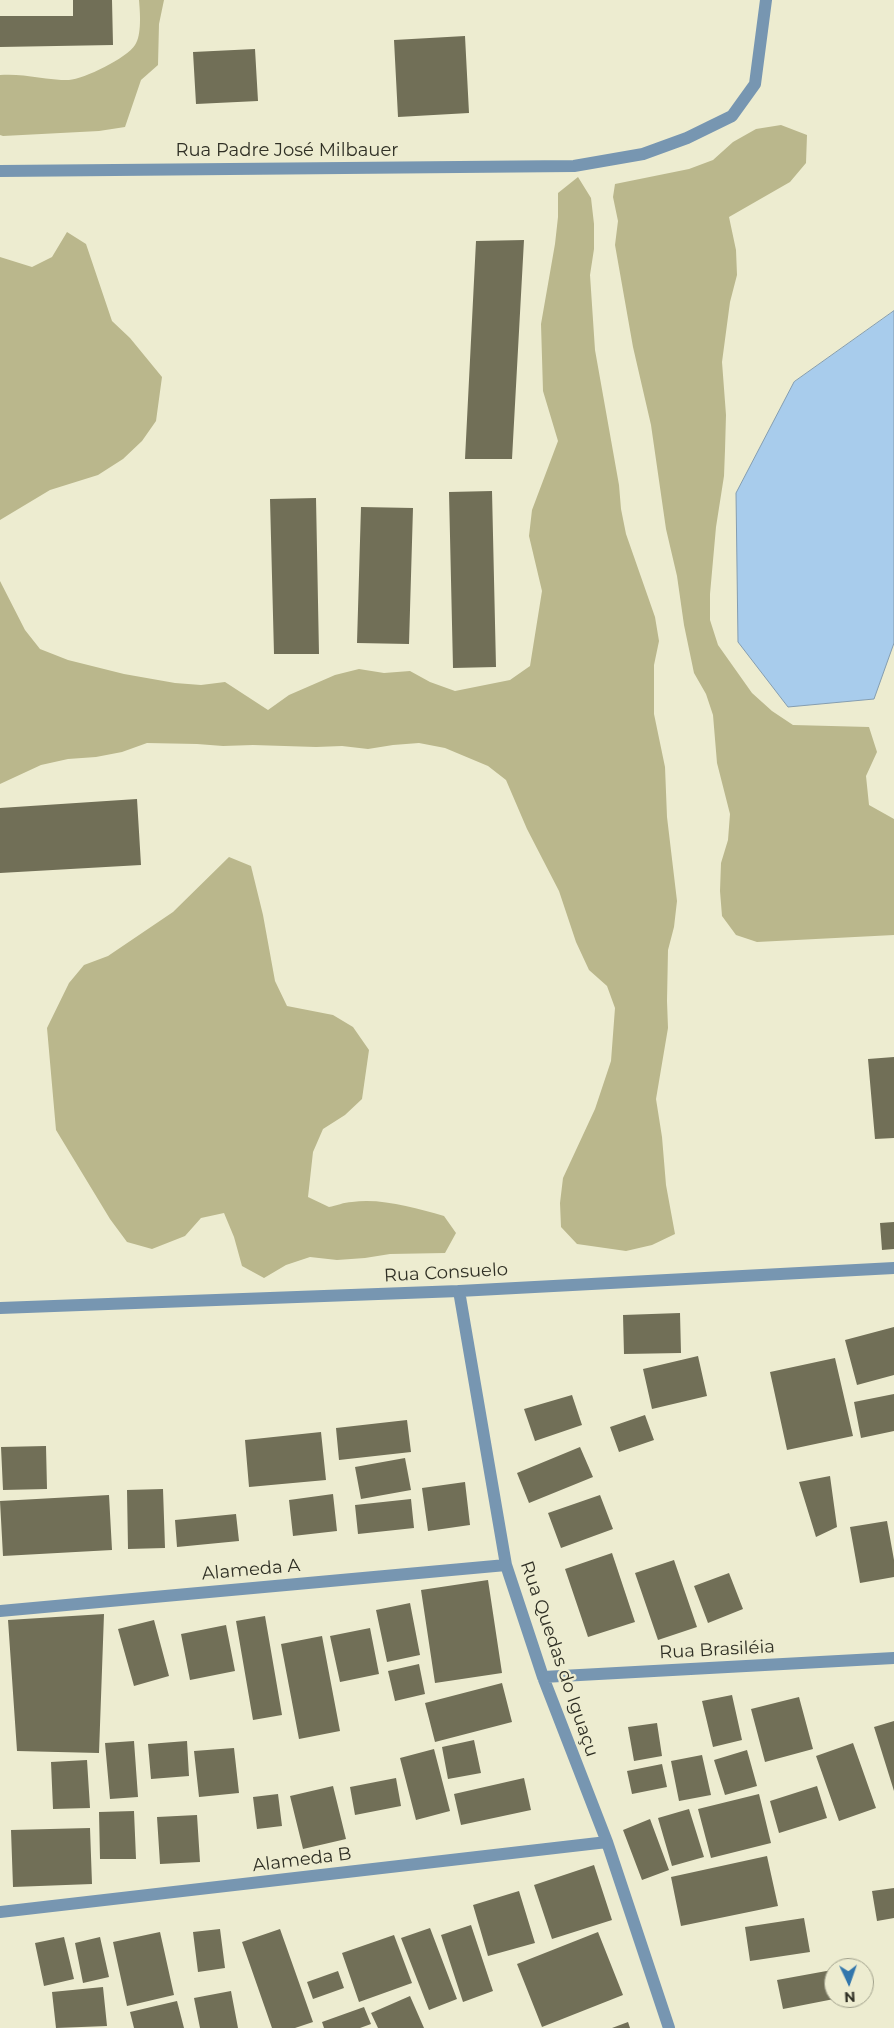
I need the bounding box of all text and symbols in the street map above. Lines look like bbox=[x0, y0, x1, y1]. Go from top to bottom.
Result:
street label: Rua Padre José Milbauer bbox=[176, 140, 398, 162]
street label: Rua Consuelo bbox=[383, 1259, 509, 1287]
street label: Alameda A bbox=[201, 1555, 301, 1585]
street label: Rua Quedas do Iguaçu bbox=[515, 1558, 603, 1760]
street label: Rua Brasiléia bbox=[659, 1636, 775, 1664]
street label: Alameda B bbox=[251, 1843, 353, 1877]
north arrow bbox=[824, 1958, 874, 2008]
text: N bbox=[844, 1988, 856, 2006]

